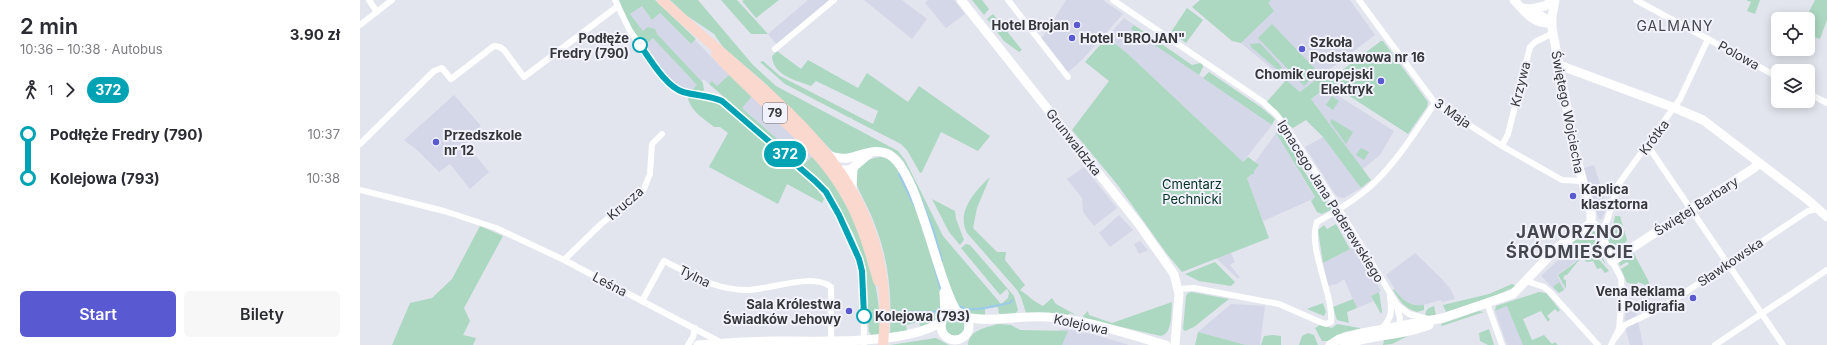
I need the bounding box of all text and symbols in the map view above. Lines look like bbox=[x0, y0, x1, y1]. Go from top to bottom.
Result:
map controls bbox=[1771, 12, 1815, 108]
button: locate bbox=[1771, 12, 1815, 56]
text: 2 min bbox=[20, 13, 78, 39]
place label: Hotel Brojan bbox=[992, 17, 1069, 33]
district label: GALMANY bbox=[1636, 17, 1714, 34]
marker: Hotel Brojan bbox=[1072, 20, 1082, 30]
text: 3.90 zł bbox=[290, 25, 340, 44]
place label: Podłęże Fredry (790) bbox=[550, 30, 629, 61]
place label: Hotel "BROJAN" bbox=[1080, 30, 1185, 46]
marker: Hotel "BROJAN" bbox=[1067, 33, 1077, 43]
place label: Szkoła Podstawowa nr 16 bbox=[1310, 34, 1425, 65]
marker: Podłęże Fredry (790) bbox=[632, 37, 648, 53]
street label: Polowa bbox=[1716, 37, 1762, 73]
text: 10:36 – 10:38 · Autobus bbox=[20, 41, 163, 57]
marker: Szkoła Podstawowa nr 16 bbox=[1297, 44, 1307, 54]
street label: Świętego Wojciecha bbox=[1548, 49, 1588, 175]
street label: Krzywa bbox=[1507, 60, 1533, 108]
button: layers bbox=[1771, 64, 1815, 108]
place label: Chomik europejski Elektryk bbox=[1255, 66, 1373, 97]
marker: Chomik europejski Elektryk bbox=[1376, 76, 1386, 86]
icon: walk bbox=[20, 79, 42, 101]
icon: forward bbox=[59, 79, 81, 101]
text: 372 bbox=[95, 81, 121, 98]
text: 1 bbox=[48, 82, 53, 98]
street label: 3 Maja bbox=[1432, 95, 1474, 131]
road number: 79 bbox=[763, 103, 787, 123]
street label: Grunwaldzka bbox=[1043, 105, 1105, 179]
street label: Krótka bbox=[1636, 116, 1672, 158]
street label: Ignacego Jana Paderewskiego bbox=[1274, 117, 1388, 285]
text: Podłęże Fredry (790) bbox=[50, 125, 203, 144]
text: 10:37 bbox=[307, 126, 340, 142]
place label: Przedszkole nr 12 bbox=[444, 127, 522, 158]
marker: Przedszkole nr 12 bbox=[431, 137, 441, 147]
line badge: 372 bbox=[762, 141, 808, 167]
text: 372 bbox=[772, 145, 798, 162]
text: Kolejowa (793) bbox=[50, 169, 160, 188]
text: 10:38 bbox=[307, 170, 340, 186]
street label: Świętej Barbary bbox=[1651, 173, 1741, 239]
park label: Cmentarz Pechnicki bbox=[1162, 176, 1222, 207]
place label: Kaplica klasztorna bbox=[1581, 181, 1648, 212]
street label: Krucza bbox=[604, 183, 646, 223]
marker: Kaplica klasztorna bbox=[1568, 191, 1578, 201]
district label: JAWORZNO ŚRÓDMIEŚCIE bbox=[1506, 222, 1634, 262]
street label: Sławkowska bbox=[1694, 234, 1766, 290]
street label: Tylna bbox=[677, 262, 713, 290]
street label: Leśna bbox=[590, 268, 630, 300]
place label: Vena Reklama i Poligrafia bbox=[1595, 283, 1685, 314]
button: Start bbox=[20, 291, 176, 337]
button: Bilety bbox=[184, 291, 340, 337]
marker: Vena Reklama i Poligrafia bbox=[1688, 293, 1698, 303]
place label: Sala Królestwa Świadków Jehowy bbox=[723, 296, 841, 327]
marker: Sala Królestwa Świadków Jehowy bbox=[844, 306, 854, 316]
marker: Kolejowa (793) bbox=[856, 308, 872, 324]
place label: Kolejowa (793) bbox=[875, 308, 970, 324]
street label: Kolejowa bbox=[1052, 310, 1110, 338]

